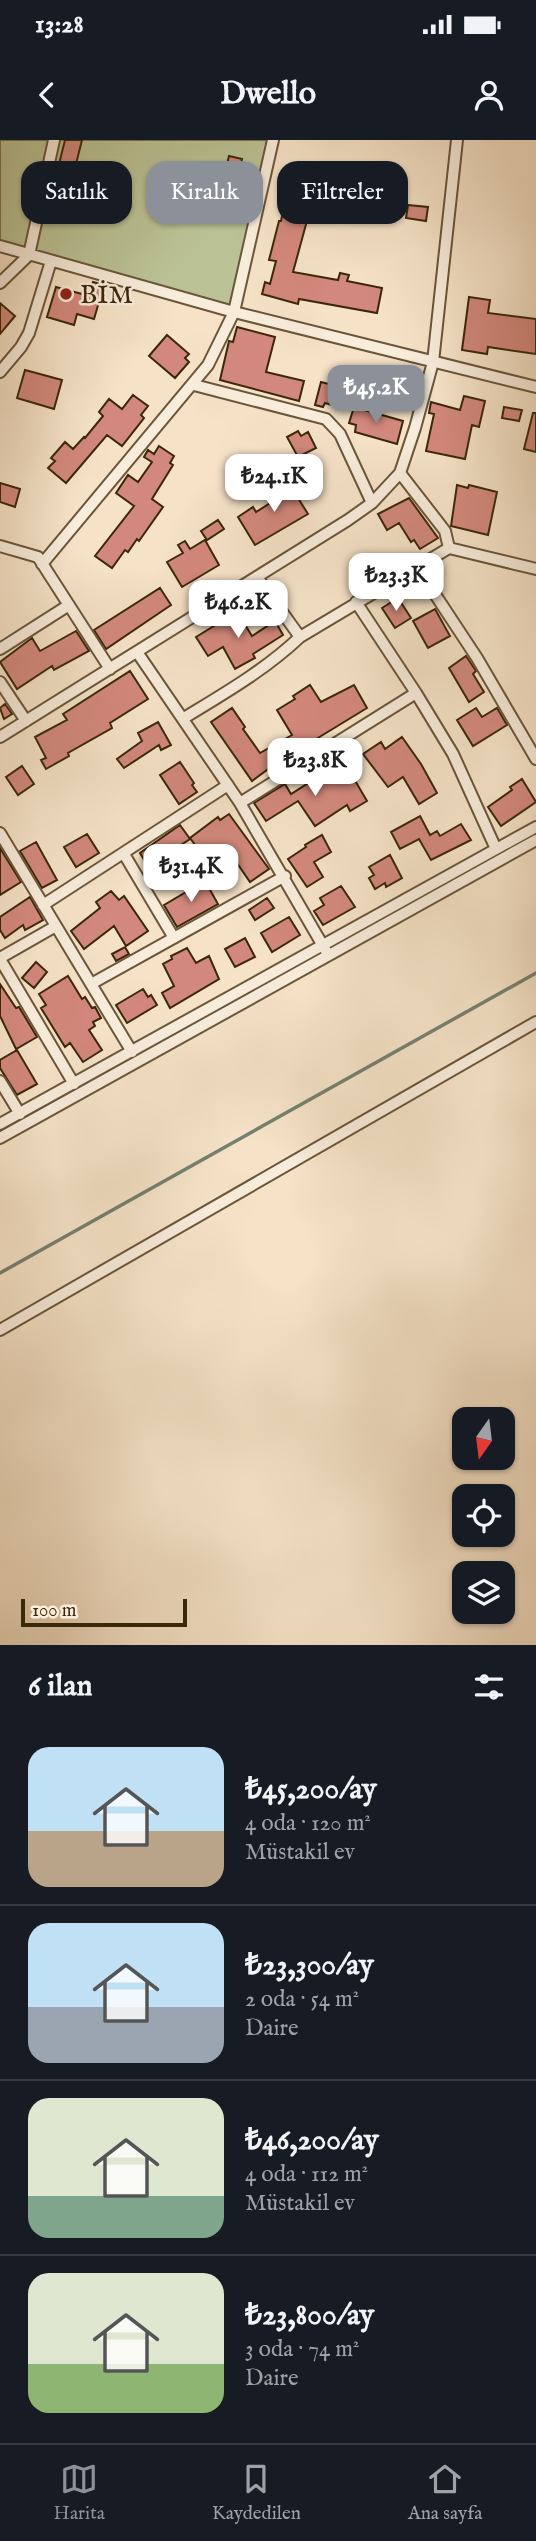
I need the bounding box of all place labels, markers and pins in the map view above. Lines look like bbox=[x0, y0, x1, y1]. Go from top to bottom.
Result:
place label: BİM bbox=[80, 279, 133, 312]
marker: BİM bbox=[58, 286, 74, 302]
pin: ₺45.2K bbox=[319, 366, 433, 425]
pin: ₺24.1K bbox=[217, 454, 331, 514]
pin: ₺23.3K bbox=[339, 554, 453, 613]
pin: ₺46.2K bbox=[181, 580, 295, 640]
pin: ₺23.8K bbox=[258, 738, 372, 798]
pin: ₺31.4K bbox=[134, 844, 248, 904]

